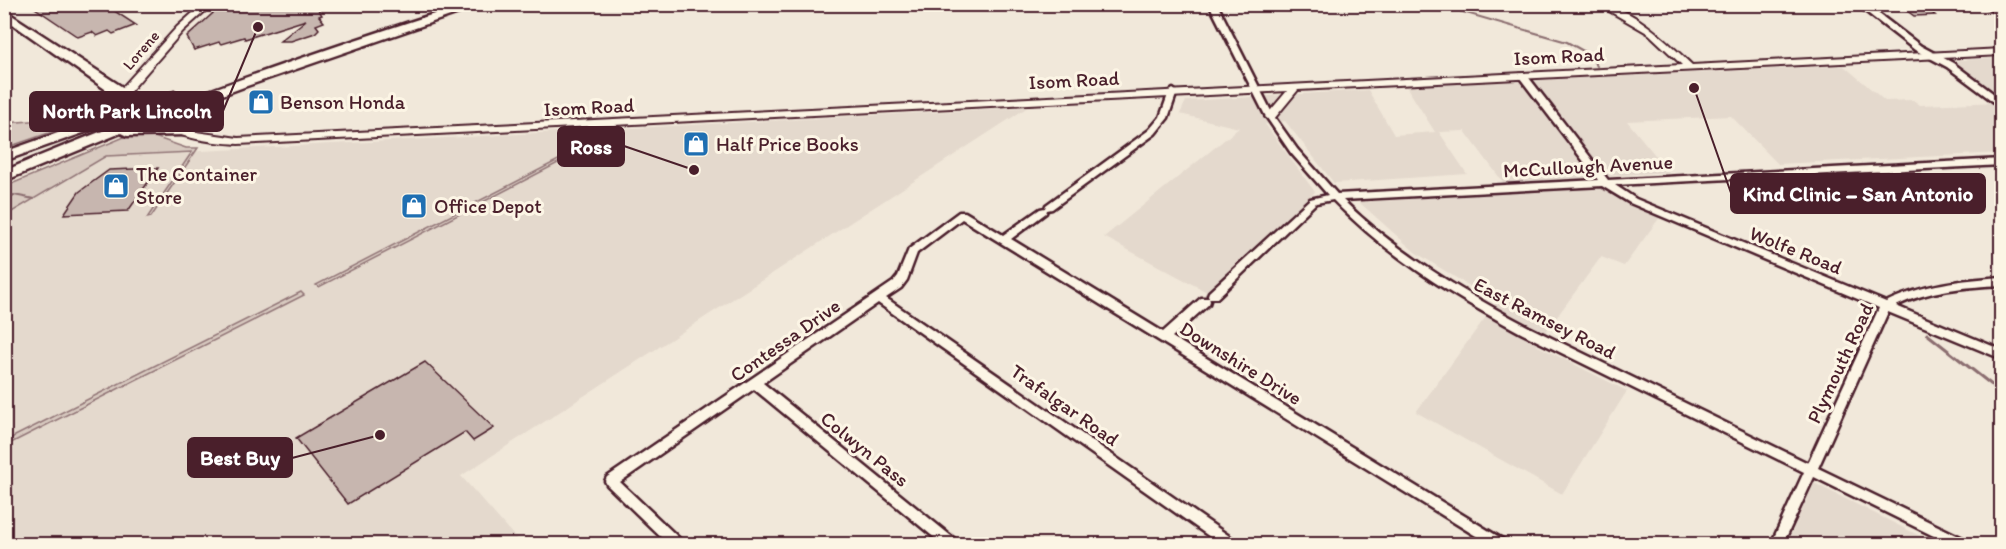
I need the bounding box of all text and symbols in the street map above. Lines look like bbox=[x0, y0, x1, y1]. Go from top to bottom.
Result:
street label: Lorene bbox=[119, 26, 164, 74]
street label: Isom Road bbox=[1513, 42, 1605, 70]
street label: Isom Road bbox=[1028, 66, 1120, 94]
shop icon: Benson Honda bbox=[246, 87, 276, 117]
place label: Benson Honda bbox=[280, 90, 406, 114]
callout: North Park Lincoln bbox=[30, 92, 223, 131]
street label: Isom Road bbox=[543, 93, 635, 121]
text: North Park Lincoln bbox=[42, 98, 212, 123]
callout: Ross bbox=[558, 127, 624, 166]
shop icon: Half Price Books bbox=[681, 129, 711, 159]
place label: Half Price Books bbox=[716, 132, 859, 156]
text: Ross bbox=[570, 134, 612, 159]
street label: McCullough Avenue bbox=[1502, 150, 1674, 182]
place label: The Container Store bbox=[136, 162, 258, 209]
shop icon: The Container Store bbox=[101, 171, 131, 201]
callout: Kind Clinic – San Antonio bbox=[1731, 174, 1985, 213]
text: Kind Clinic – San Antonio bbox=[1743, 181, 1974, 206]
shop icon: Office Depot bbox=[399, 191, 429, 221]
place label: Office Depot bbox=[434, 194, 542, 218]
street label: Wolfe Road bbox=[1746, 221, 1846, 279]
street label: East Ramsey Road bbox=[1470, 272, 1620, 364]
street label: Contessa Drive bbox=[725, 293, 845, 387]
street label: Plymouth Road bbox=[1802, 299, 1878, 427]
street label: Downshire Drive bbox=[1176, 316, 1306, 410]
street label: Trafalgar Road bbox=[1006, 359, 1124, 451]
street label: Colwyn Pass bbox=[816, 406, 914, 492]
callout: Best Buy bbox=[188, 438, 292, 477]
text: Best Buy bbox=[200, 445, 281, 471]

